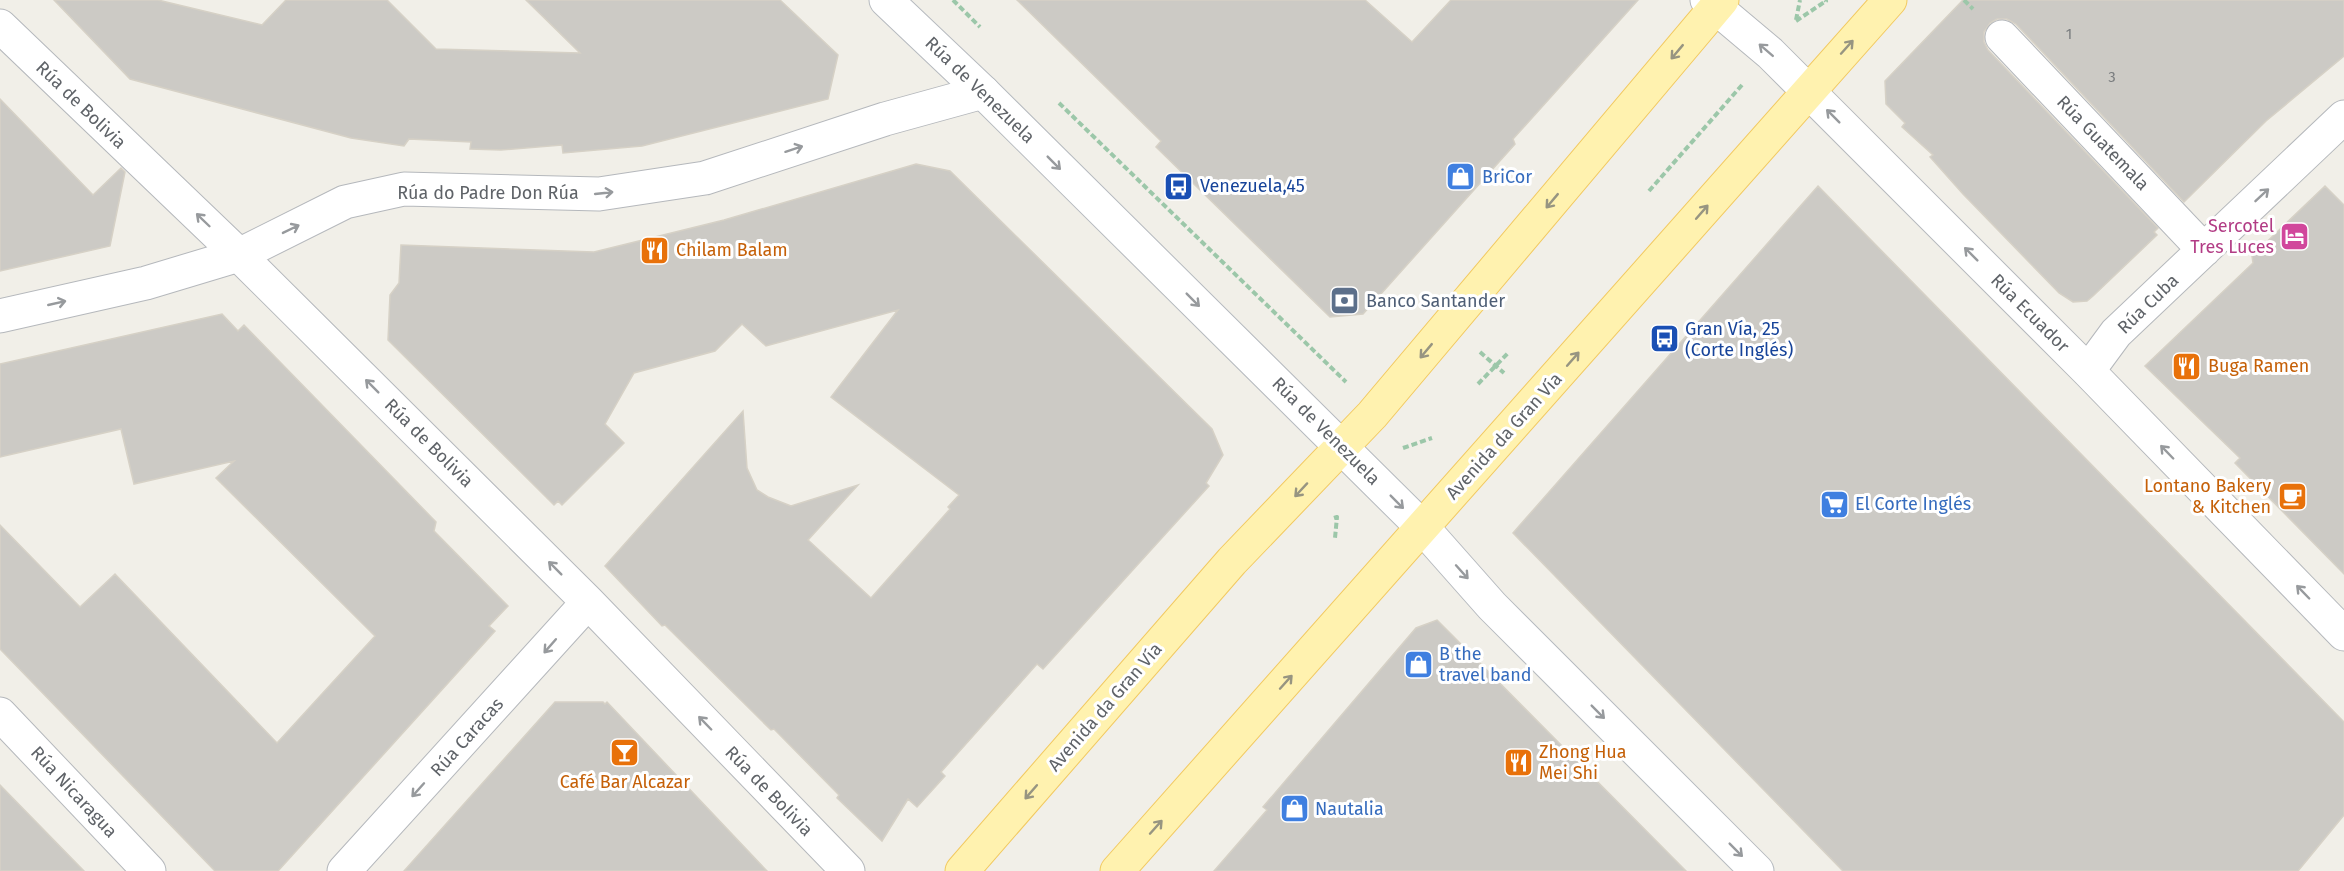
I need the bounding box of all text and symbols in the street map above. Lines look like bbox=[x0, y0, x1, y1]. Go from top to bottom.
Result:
house number: 1 bbox=[2066, 25, 2072, 43]
street label: Rúa de Venezuela bbox=[921, 32, 1039, 148]
one-way arrow bbox=[1840, 40, 1854, 55]
one-way arrow bbox=[1759, 43, 1774, 57]
one-way arrow bbox=[1671, 44, 1684, 60]
street label: Rúa de Bolivia bbox=[31, 57, 131, 153]
house number: 3 bbox=[2108, 68, 2116, 86]
street label: Rúa Guatemala bbox=[2052, 91, 2154, 195]
one-way arrow bbox=[1826, 109, 1841, 124]
one-way arrow bbox=[784, 143, 803, 154]
one-way arrow bbox=[1047, 156, 1062, 170]
shop icon: BriCor bbox=[1445, 161, 1477, 193]
place label: BriCor bbox=[1482, 166, 1532, 188]
bus stop icon: Venezuela,45 bbox=[1163, 170, 1195, 202]
place label: Venezuela,45 bbox=[1200, 175, 1305, 197]
street label: Rúa do Padre Don Rúa bbox=[397, 182, 579, 204]
one-way arrow bbox=[594, 187, 614, 198]
one-way arrow bbox=[2254, 188, 2269, 203]
one-way arrow bbox=[1545, 193, 1559, 208]
one-way arrow bbox=[1695, 205, 1709, 220]
one-way arrow bbox=[195, 213, 210, 228]
place label: Sercotel Tres Luces bbox=[2190, 215, 2274, 258]
hotel icon: Sercotel Tres Luces bbox=[2279, 220, 2311, 252]
one-way arrow bbox=[282, 223, 300, 234]
restaurant icon: Chilam Balam bbox=[639, 234, 671, 266]
place label: Chilam Balam bbox=[676, 239, 788, 261]
one-way arrow bbox=[1964, 247, 1979, 261]
street label: Rúa Ecuador bbox=[1986, 269, 2074, 357]
street label: Rúa Cuba bbox=[2113, 270, 2183, 338]
bank icon: Banco Santander bbox=[1329, 285, 1361, 317]
place label: Banco Santander bbox=[1366, 290, 1505, 312]
one-way arrow bbox=[1185, 293, 1200, 308]
one-way arrow bbox=[47, 297, 66, 308]
place label: Gran Vía, 25 (Corte Inglés) bbox=[1685, 318, 1793, 361]
bus stop icon: Gran Vía, 25 (Corte Inglés) bbox=[1648, 323, 1680, 355]
one-way arrow bbox=[1420, 343, 1433, 359]
restaurant icon: Buga Ramen bbox=[2171, 350, 2203, 382]
one-way arrow bbox=[1566, 352, 1580, 367]
place label: Buga Ramen bbox=[2208, 355, 2309, 377]
street label: Avenida da Gran Vía bbox=[1441, 368, 1567, 504]
street label: Rúa de Venezuela bbox=[1267, 372, 1385, 490]
one-way arrow bbox=[364, 379, 379, 394]
street label: Rúa de Bolivia bbox=[380, 394, 478, 492]
one-way arrow bbox=[2160, 445, 2175, 460]
place label: Lontano Bakery & Kitchen bbox=[2144, 475, 2271, 518]
cafe icon: Lontano Bakery & Kitchen bbox=[2276, 480, 2308, 512]
one-way arrow bbox=[1293, 482, 1308, 497]
supermarket icon: El Corte Inglés bbox=[1818, 488, 1850, 520]
place label: El Corte Inglés bbox=[1855, 493, 1971, 515]
one-way arrow bbox=[1390, 495, 1404, 510]
one-way arrow bbox=[547, 561, 562, 576]
one-way arrow bbox=[1455, 564, 1469, 579]
one-way arrow bbox=[2296, 585, 2311, 600]
one-way arrow bbox=[543, 638, 557, 653]
street label: Avenida da Gran Vía bbox=[1043, 638, 1167, 776]
place label: B the travel band bbox=[1439, 643, 1532, 686]
shop icon: B the travel band bbox=[1402, 648, 1434, 680]
one-way arrow bbox=[1279, 675, 1293, 690]
street label: Rúa Caracas bbox=[426, 693, 508, 781]
one-way arrow bbox=[1591, 704, 1605, 719]
one-way arrow bbox=[698, 716, 712, 731]
bar icon: Café Bar Alcazar bbox=[609, 737, 641, 769]
street label: Rúa de Bolivia bbox=[721, 741, 817, 841]
place label: Zhong Hua Mei Shi bbox=[1539, 741, 1627, 784]
street label: Rúa Nicaragua bbox=[26, 742, 122, 842]
restaurant icon: Zhong Hua Mei Shi bbox=[1502, 746, 1534, 778]
place label: Café Bar Alcazar bbox=[560, 771, 690, 793]
one-way arrow bbox=[411, 782, 425, 797]
one-way arrow bbox=[1024, 784, 1038, 799]
shop icon: Nautalia bbox=[1278, 793, 1310, 825]
place label: Nautalia bbox=[1315, 798, 1384, 820]
one-way arrow bbox=[1149, 820, 1163, 835]
one-way arrow bbox=[1729, 842, 1743, 857]

